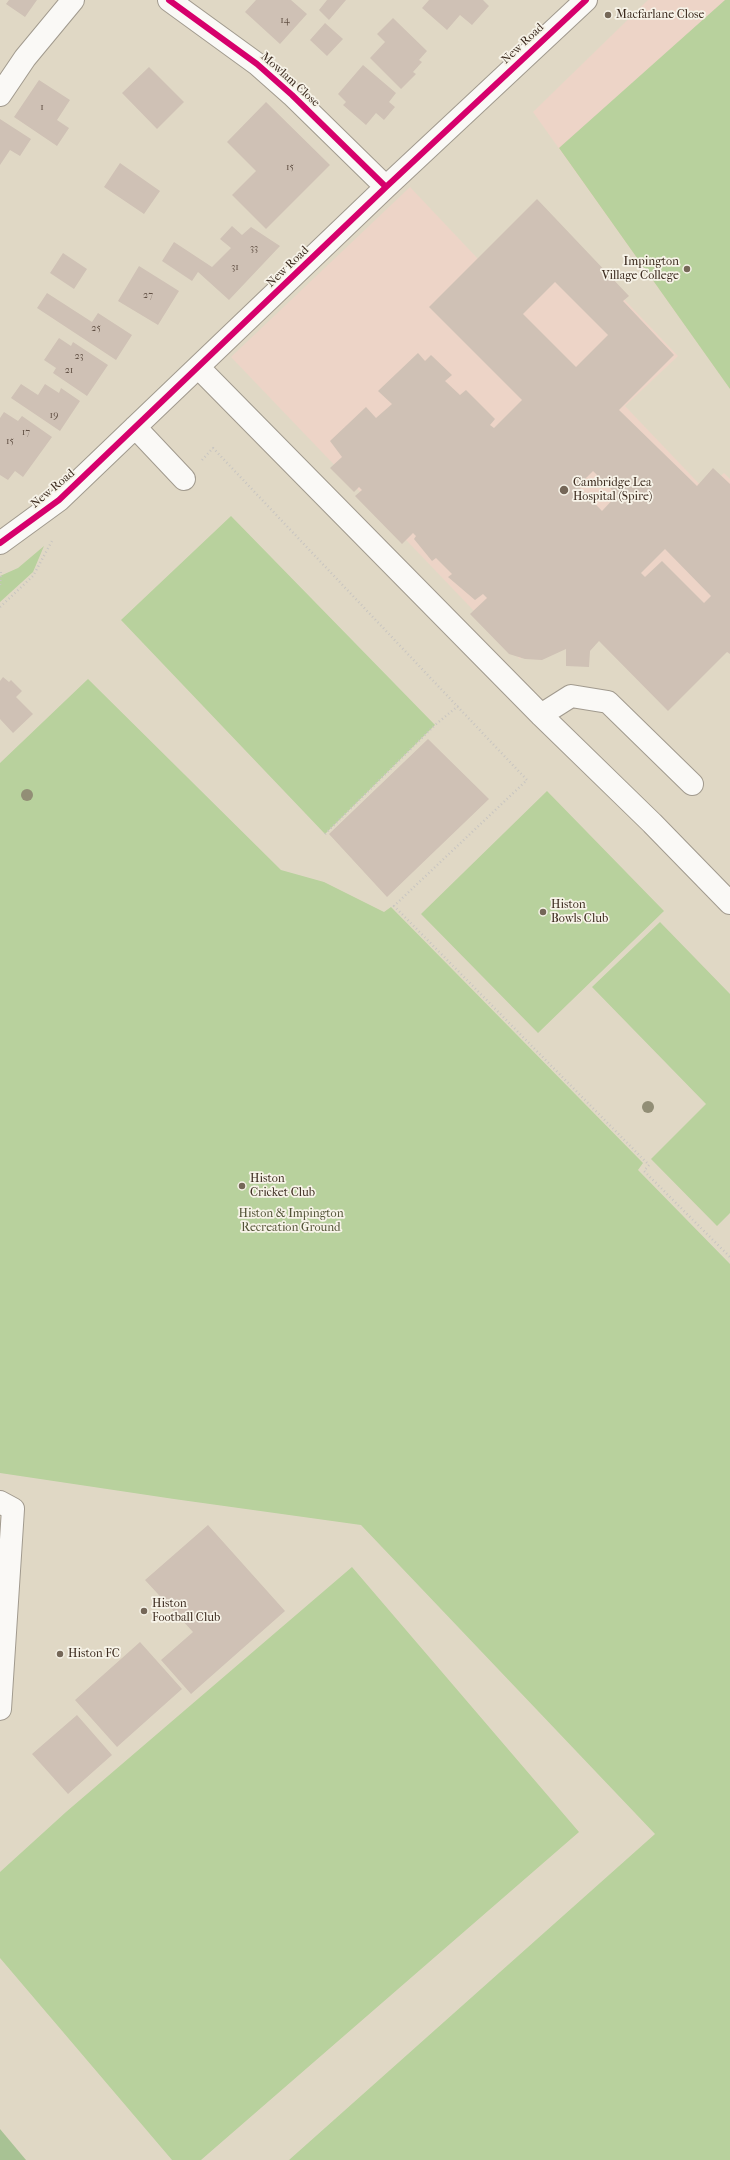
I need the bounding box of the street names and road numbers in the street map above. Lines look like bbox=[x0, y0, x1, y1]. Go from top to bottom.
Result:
street label: New Road bbox=[499, 21, 547, 67]
street label: Mowlam Close bbox=[257, 50, 323, 110]
street label: New Road bbox=[264, 243, 312, 291]
street label: New Road bbox=[28, 466, 78, 512]

